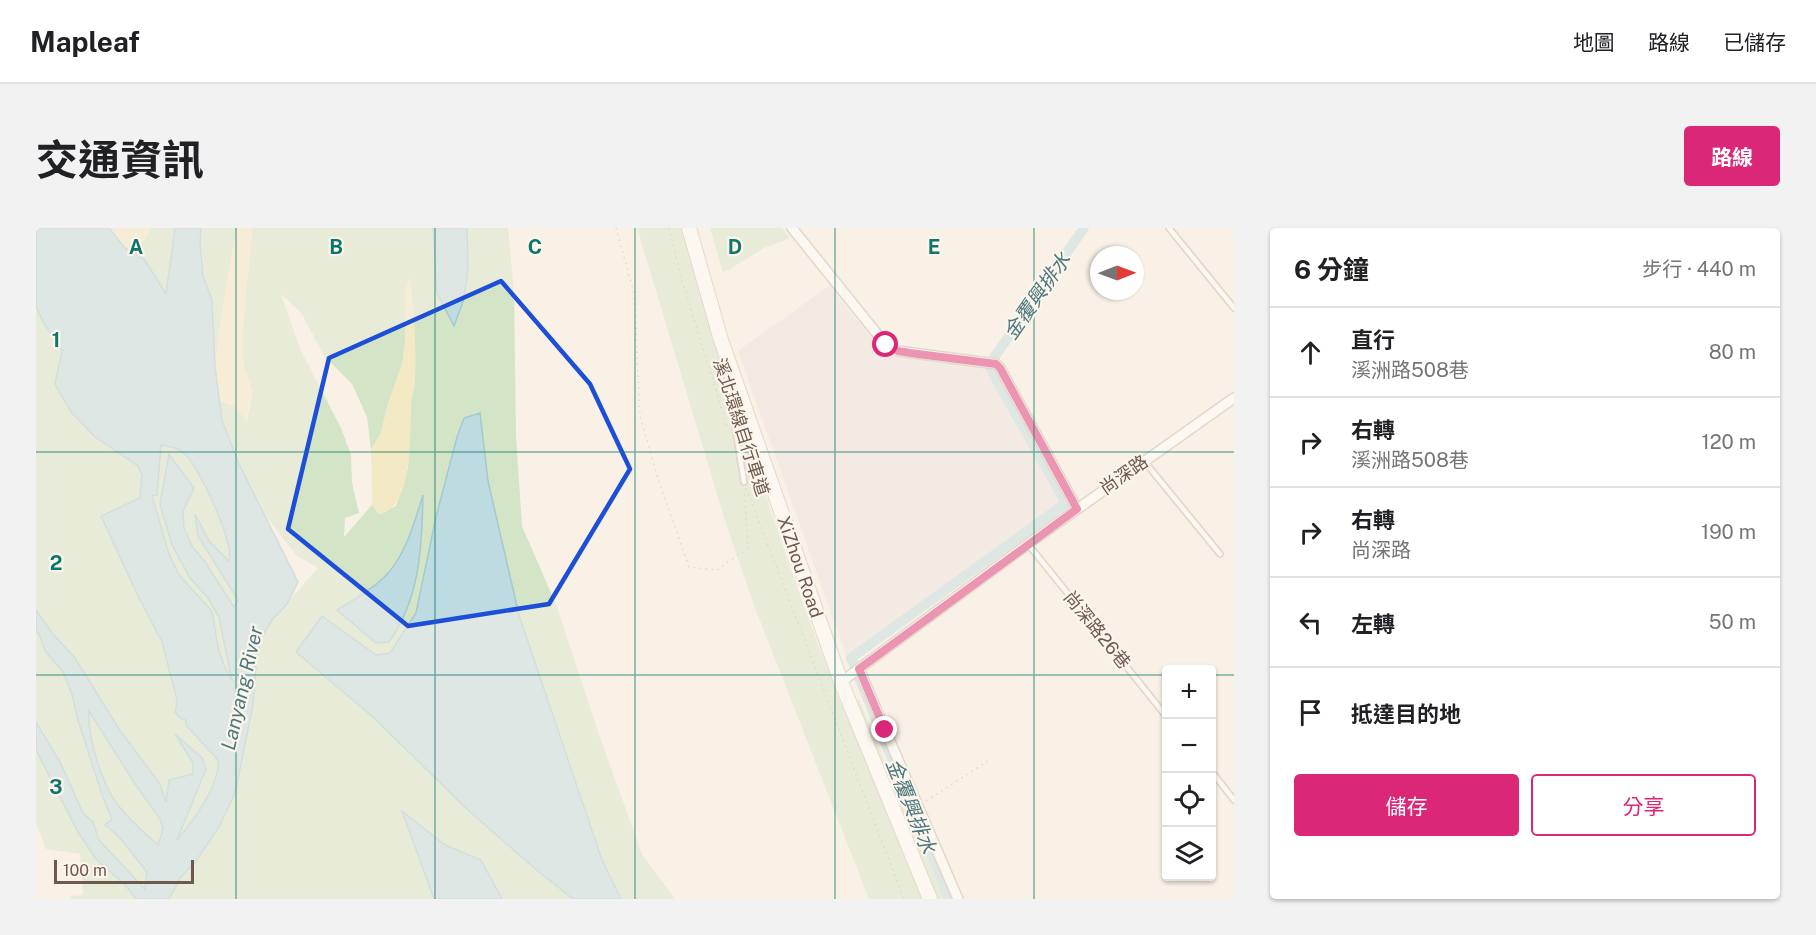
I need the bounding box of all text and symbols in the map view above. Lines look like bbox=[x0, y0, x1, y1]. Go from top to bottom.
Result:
text: Mapleaf bbox=[30, 25, 140, 58]
text: 地圖 bbox=[1573, 30, 1615, 55]
text: 路線 bbox=[1648, 30, 1690, 55]
text: 已儲存 bbox=[1723, 30, 1786, 55]
button: 路線 bbox=[1684, 126, 1780, 186]
text: 交通資訊 bbox=[36, 135, 204, 184]
text: A bbox=[129, 235, 143, 259]
text: B bbox=[329, 235, 343, 259]
text: C bbox=[528, 235, 542, 259]
text: D bbox=[728, 235, 742, 259]
text: E bbox=[928, 235, 940, 259]
north arrow bbox=[1090, 246, 1144, 300]
water label: 金覆興排水 bbox=[998, 247, 1076, 344]
text: 6 分鐘 bbox=[1294, 254, 1369, 285]
text: 步行 · 440 m bbox=[1642, 257, 1756, 281]
text: 直行 bbox=[1351, 327, 1395, 353]
text: 1 bbox=[52, 328, 60, 352]
route start bbox=[872, 331, 898, 357]
icon: ahead bbox=[1294, 336, 1327, 369]
text: 80 m bbox=[1709, 340, 1756, 364]
street label: 溪北環線自行車道 bbox=[709, 355, 774, 499]
text: 溪洲路508巷 bbox=[1351, 358, 1469, 382]
text: 右轉 bbox=[1351, 417, 1395, 443]
icon: right bbox=[1294, 426, 1327, 459]
text: 120 m bbox=[1702, 430, 1756, 454]
text: 溪洲路508巷 bbox=[1351, 448, 1469, 472]
street label: 尚深路 bbox=[1096, 451, 1152, 499]
text: 右轉 bbox=[1351, 507, 1395, 533]
street label: XiZhou Road bbox=[773, 513, 828, 620]
icon: right bbox=[1294, 516, 1327, 549]
text: 190 m bbox=[1701, 520, 1756, 544]
text: 尚深路 bbox=[1351, 538, 1411, 562]
text: 2 bbox=[50, 551, 62, 575]
street label: 尚深路26巷 bbox=[1060, 587, 1135, 673]
icon: left bbox=[1294, 606, 1327, 639]
text: 50 m bbox=[1709, 610, 1756, 634]
text: 左轉 bbox=[1351, 611, 1395, 637]
water label: Lanyang River bbox=[216, 623, 268, 752]
map controls bbox=[1162, 665, 1216, 881]
button: + bbox=[1162, 665, 1216, 719]
icon: arrive bbox=[1294, 696, 1327, 729]
text: 抵達目的地 bbox=[1351, 701, 1461, 727]
route end bbox=[871, 716, 897, 742]
button: − bbox=[1162, 719, 1216, 773]
water label: 金覆興排水 bbox=[881, 755, 941, 858]
button: locate bbox=[1162, 773, 1216, 827]
button: 儲存 bbox=[1294, 774, 1519, 836]
button: 分享 bbox=[1531, 774, 1756, 836]
text: 3 bbox=[49, 775, 63, 799]
button: layers bbox=[1162, 827, 1216, 881]
scale bar bbox=[54, 857, 194, 884]
text: 100 m bbox=[63, 861, 107, 880]

